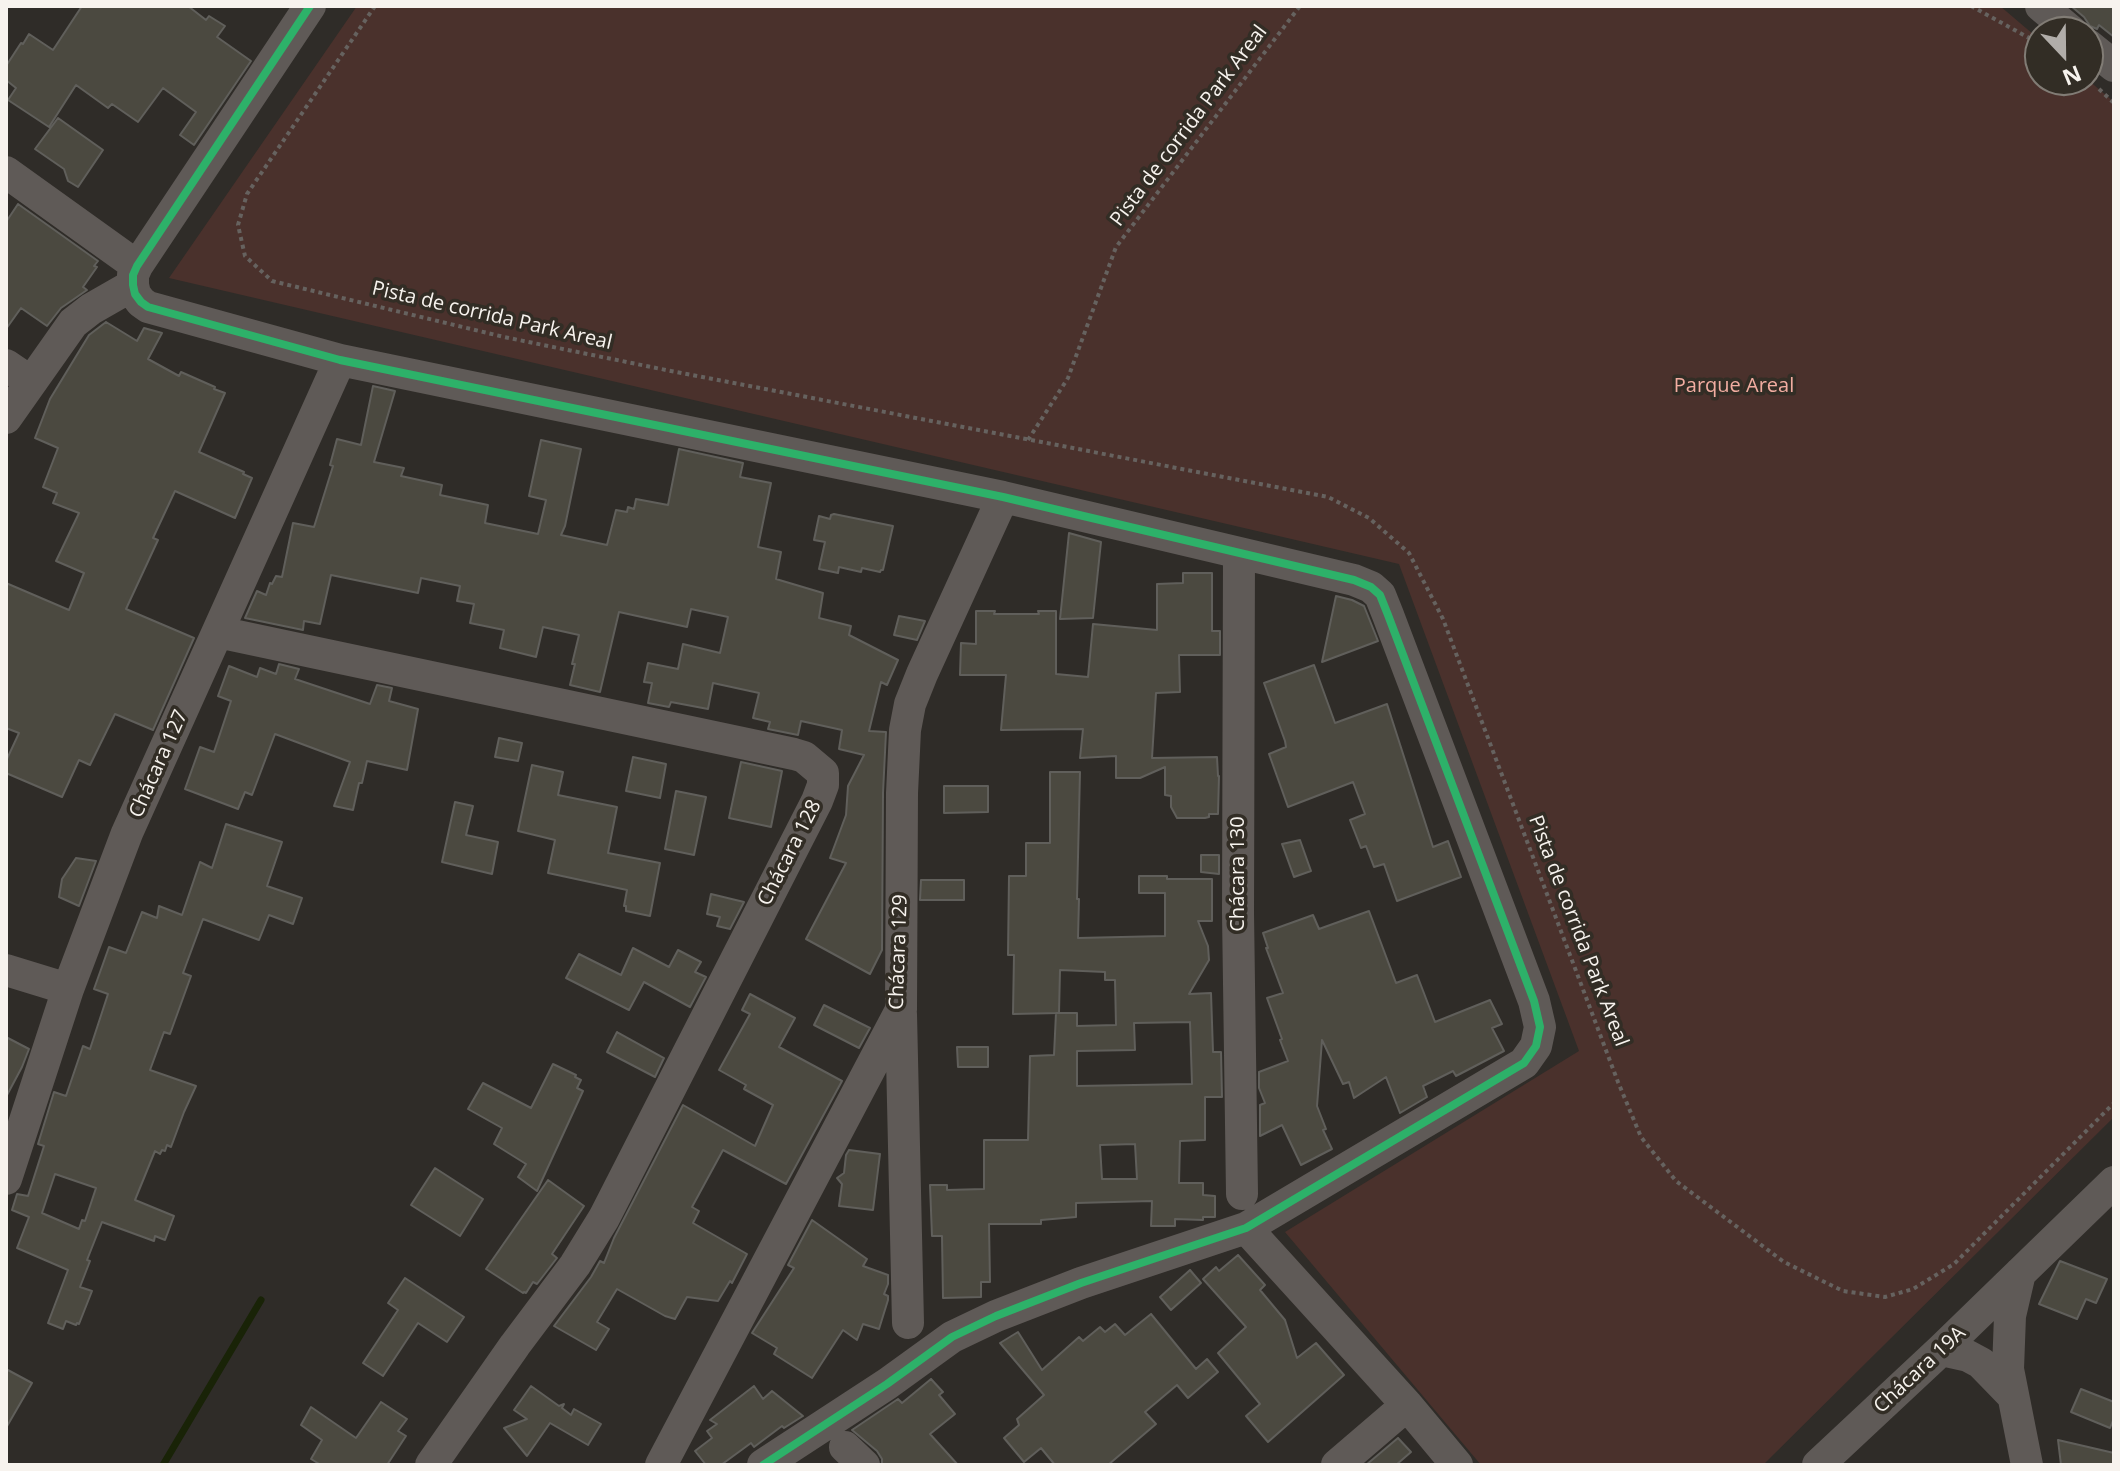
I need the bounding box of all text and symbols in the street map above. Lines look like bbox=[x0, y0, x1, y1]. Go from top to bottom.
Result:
north arrow bbox=[2024, 16, 2104, 96]
street label: Pista de corrida Park Areal bbox=[1106, 21, 1272, 231]
text: N bbox=[2058, 59, 2086, 94]
street label: Pista de corrida Park Areal bbox=[370, 277, 614, 355]
park label: Parque Areal bbox=[1674, 374, 1794, 398]
street label: Chácara 127 bbox=[125, 706, 193, 822]
street label: Chácara 128 bbox=[753, 796, 827, 910]
street label: Pista de corrida Park Areal bbox=[1523, 812, 1633, 1050]
street label: Chácara 130 bbox=[1226, 816, 1250, 932]
street label: Chácara 129 bbox=[885, 894, 913, 1010]
street label: Chácara 19A bbox=[1869, 1321, 1971, 1419]

